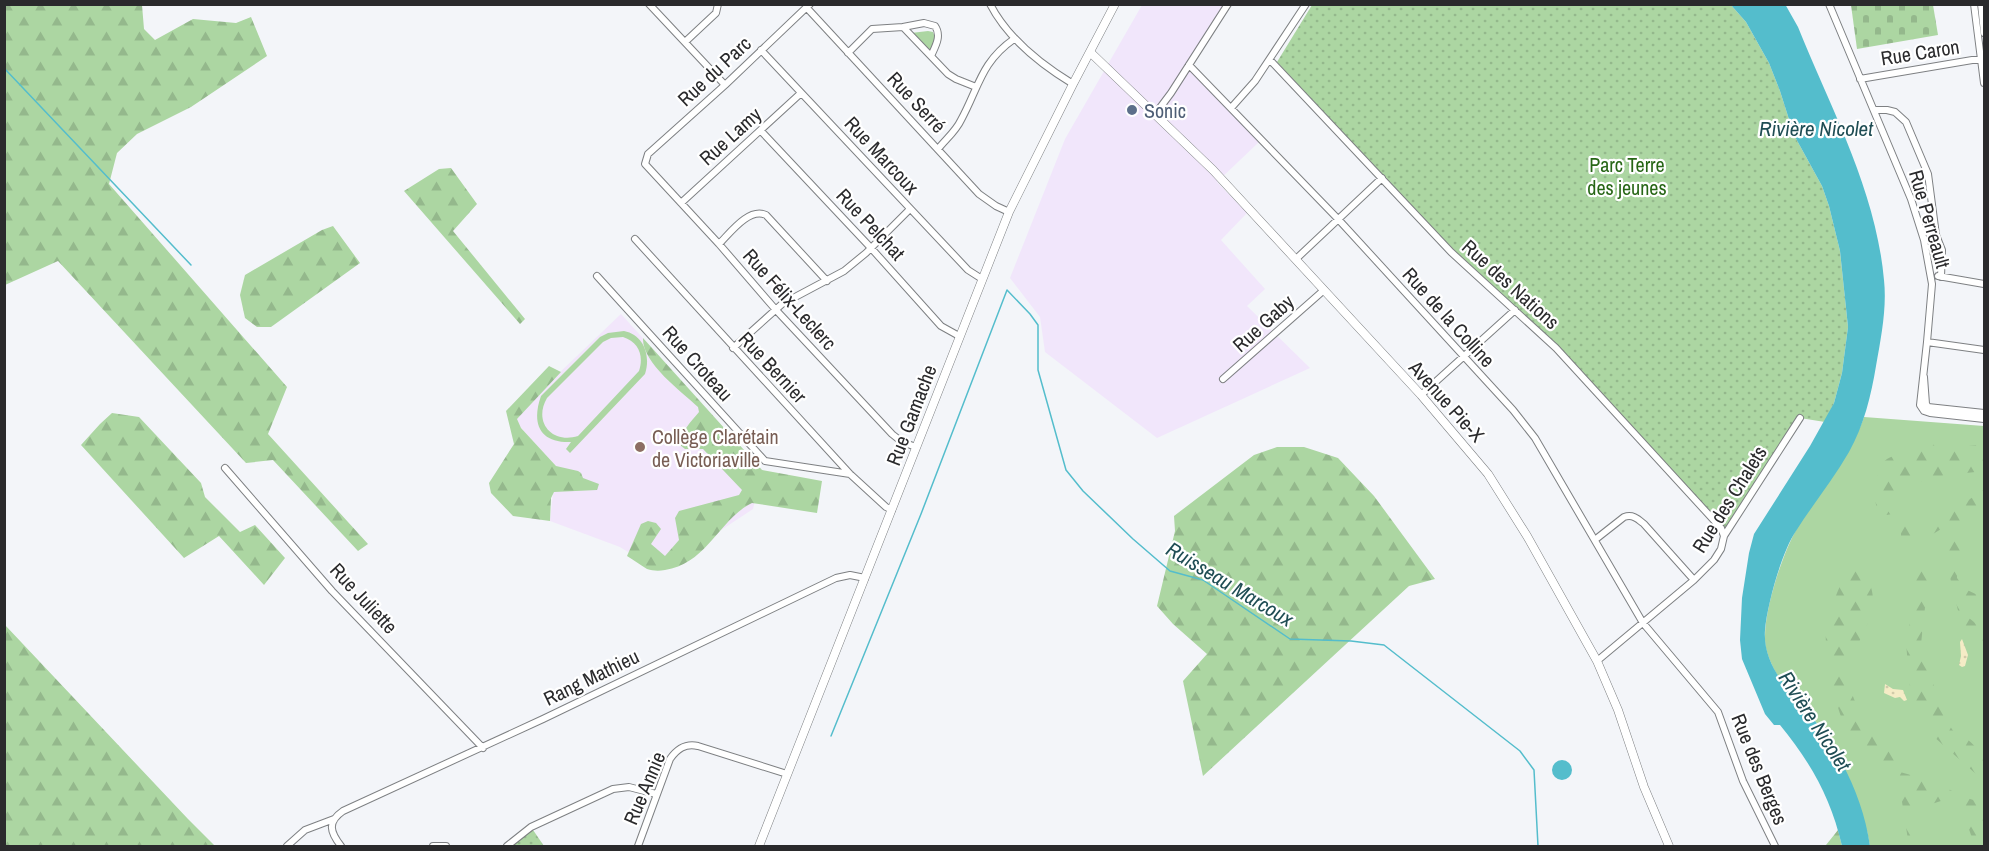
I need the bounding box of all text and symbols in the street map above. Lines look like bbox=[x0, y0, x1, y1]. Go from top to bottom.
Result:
street label: Rue du Parc bbox=[671, 30, 757, 112]
street label: Rue Caron bbox=[1879, 32, 1961, 72]
street label: Rue Serré bbox=[882, 65, 952, 139]
place label: Sonic bbox=[1144, 97, 1186, 124]
street label: Rue Lamy bbox=[693, 100, 767, 171]
marker: Sonic bbox=[1125, 103, 1139, 117]
street label: Rue Marcoux bbox=[839, 110, 926, 200]
water label: Rivière Nicolet bbox=[1759, 114, 1874, 143]
park label: Parc Terre des jeunes bbox=[1587, 151, 1667, 201]
street label: Rue Perreault bbox=[1903, 167, 1957, 272]
street label: Rue Pelchat bbox=[831, 182, 912, 266]
street label: Rue des Nations bbox=[1457, 233, 1565, 335]
street label: Rue Félix-Leclerc bbox=[737, 243, 843, 355]
street label: Rue de la Colline bbox=[1397, 261, 1501, 373]
street label: Rue Gaby bbox=[1227, 288, 1300, 358]
street label: Rue Croteau bbox=[657, 319, 739, 407]
street label: Rue Bernier bbox=[733, 325, 813, 409]
street label: Avenue Pie-X bbox=[1403, 354, 1491, 448]
street label: Rue Gamache bbox=[879, 361, 943, 469]
place label: Collège Clarétain de Victoriaville bbox=[652, 423, 779, 473]
marker: Collège Clarétain de Victoriaville bbox=[633, 440, 647, 454]
street label: Rue des Chalets bbox=[1685, 440, 1773, 558]
water label: Ruisseau Marcoux bbox=[1161, 535, 1300, 634]
street label: Rue Juliette bbox=[324, 557, 404, 639]
street label: Rang Mathieu bbox=[539, 642, 643, 712]
water label: Rivière Nicolet bbox=[1772, 665, 1859, 778]
street label: Rue des Berges bbox=[1725, 709, 1795, 829]
street label: Rue Annie bbox=[617, 747, 671, 829]

